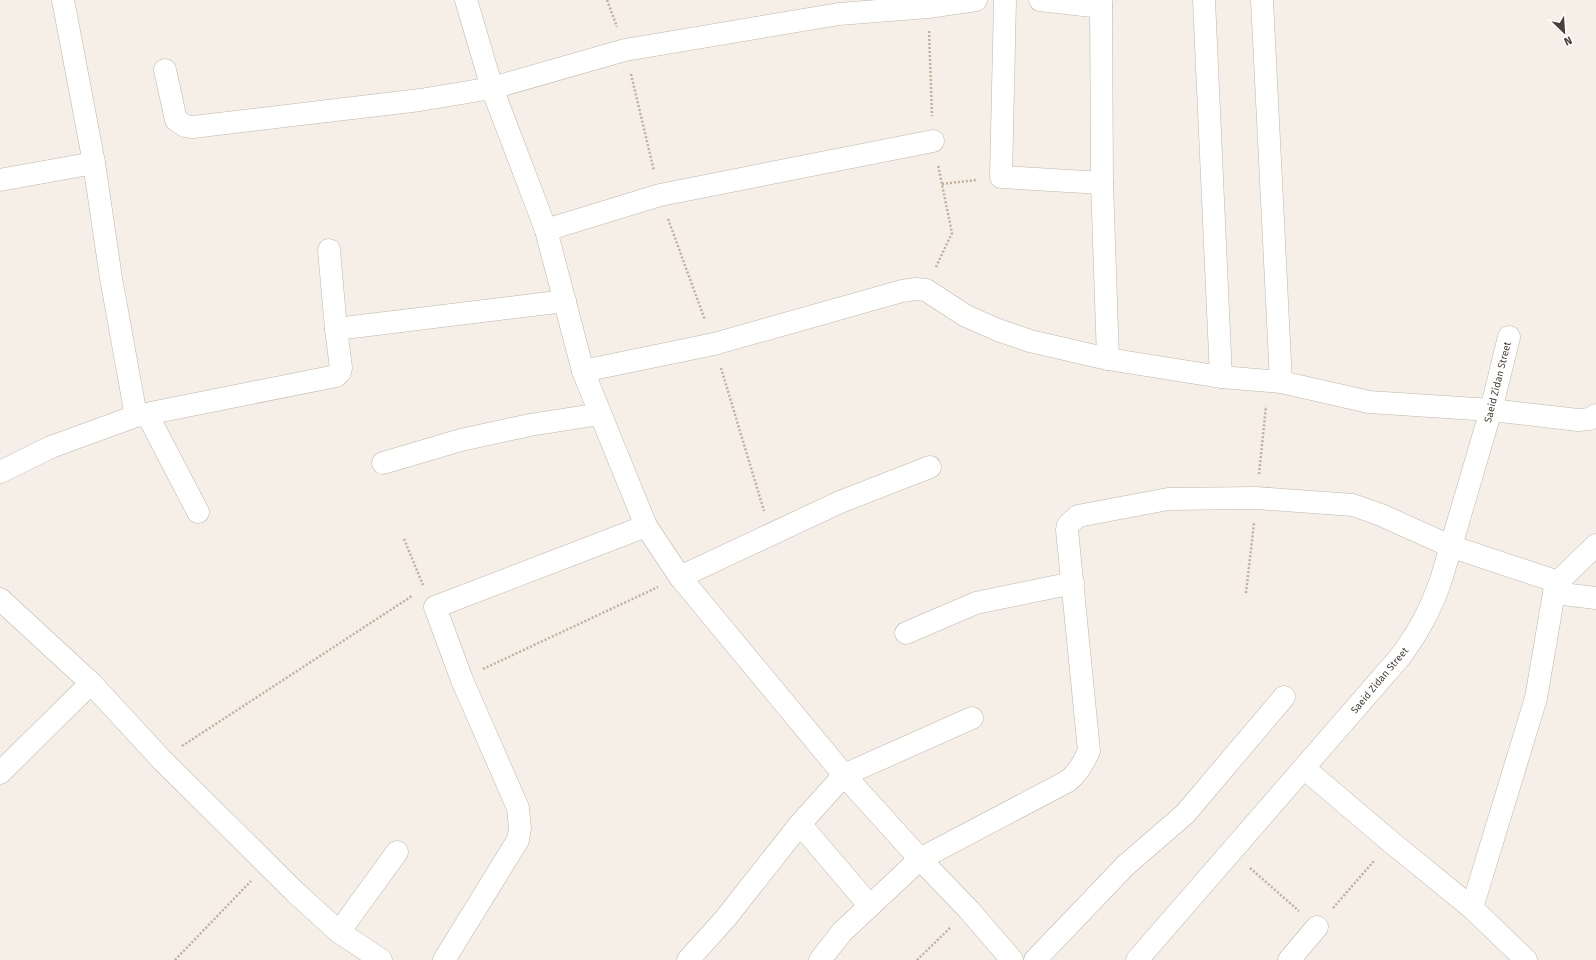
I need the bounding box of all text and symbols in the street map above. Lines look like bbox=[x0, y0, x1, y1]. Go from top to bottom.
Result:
north arrow bbox=[1544, 12, 1584, 52]
text: N bbox=[1562, 33, 1574, 48]
street label: Saeid Zidan Street bbox=[1482, 340, 1514, 424]
street label: Saeid Zidan Street bbox=[1349, 645, 1411, 716]

